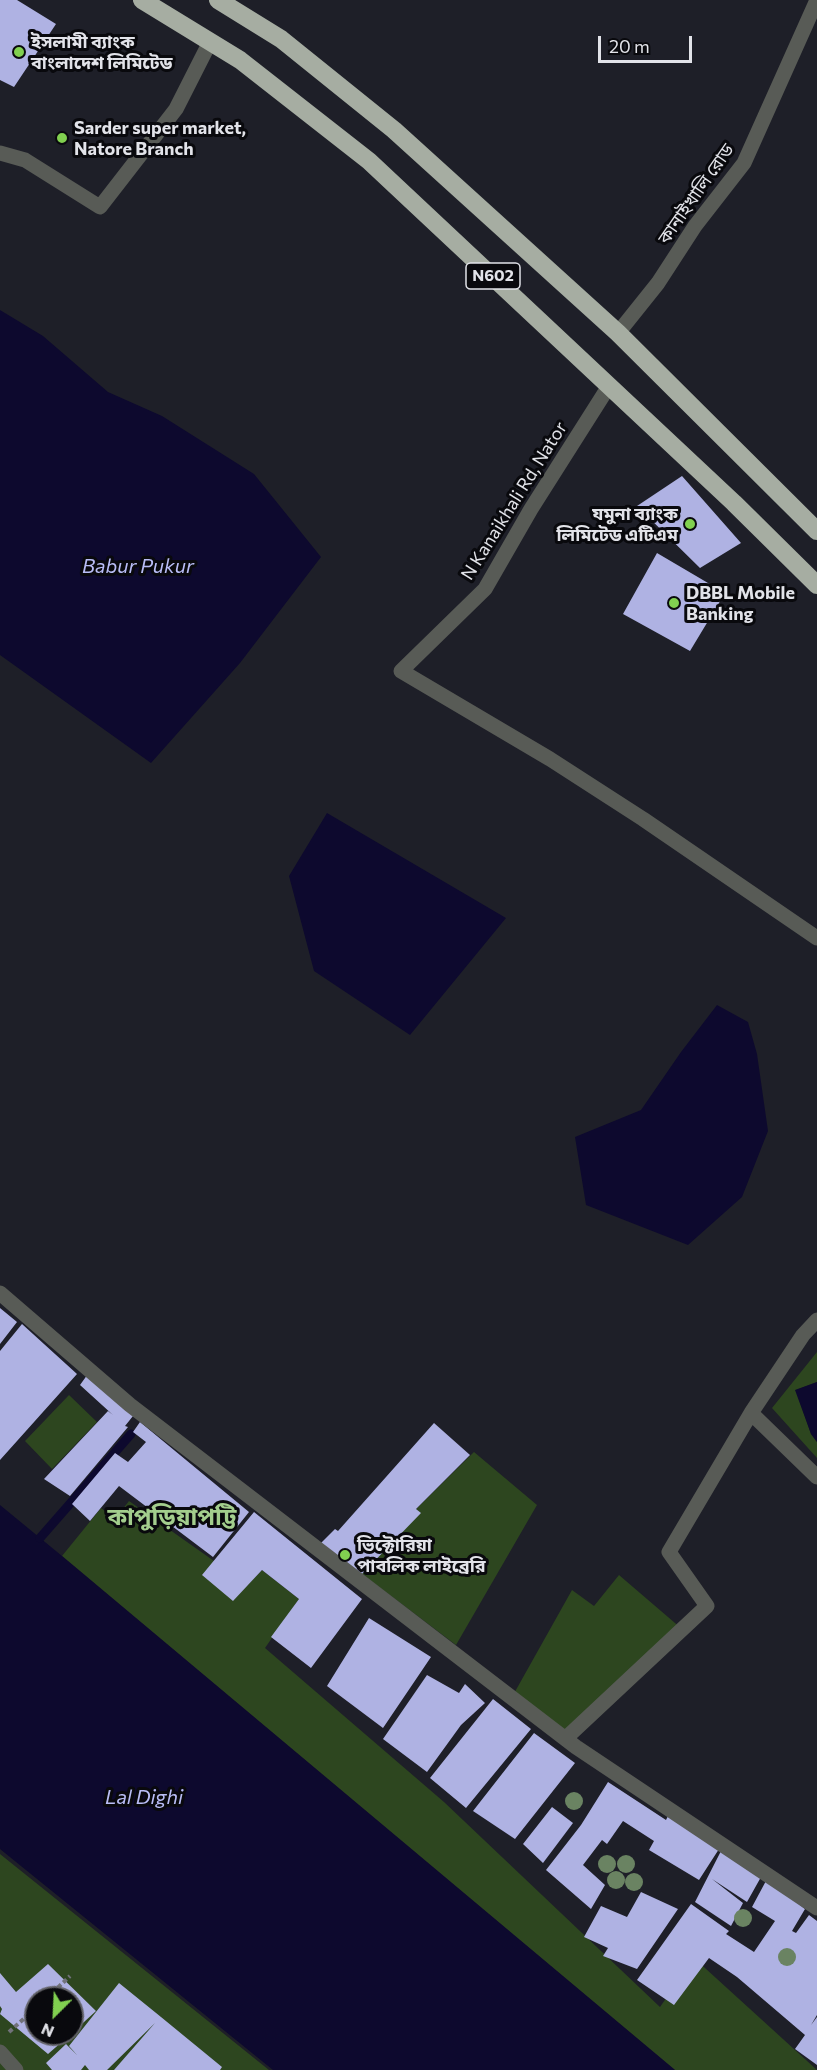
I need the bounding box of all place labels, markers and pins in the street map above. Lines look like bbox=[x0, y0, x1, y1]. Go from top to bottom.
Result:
place label: ইসলামী ব্যাংক বাংলাদেশ লিমিটেড bbox=[31, 31, 173, 74]
marker: ইসলামী ব্যাংক বাংলাদেশ লিমিটেড bbox=[12, 45, 26, 59]
place label: Sarder super market, Natore Branch bbox=[74, 117, 246, 160]
marker: Sarder super market, Natore Branch bbox=[55, 131, 69, 145]
place label: যমুনা ব্যাংক লিমিটেড এটিএম bbox=[556, 503, 678, 546]
marker: যমুনা ব্যাংক লিমিটেড এটিএম bbox=[683, 517, 697, 531]
place label: DBBL Mobile Banking bbox=[686, 582, 795, 624]
marker: DBBL Mobile Banking bbox=[667, 596, 681, 610]
place label: ভিক্টোরিয়া পাবলিক লাইব্রেরি bbox=[357, 1534, 486, 1576]
marker: ভিক্টোরিয়া পাবলিক লাইব্রেরি bbox=[338, 1548, 352, 1562]

